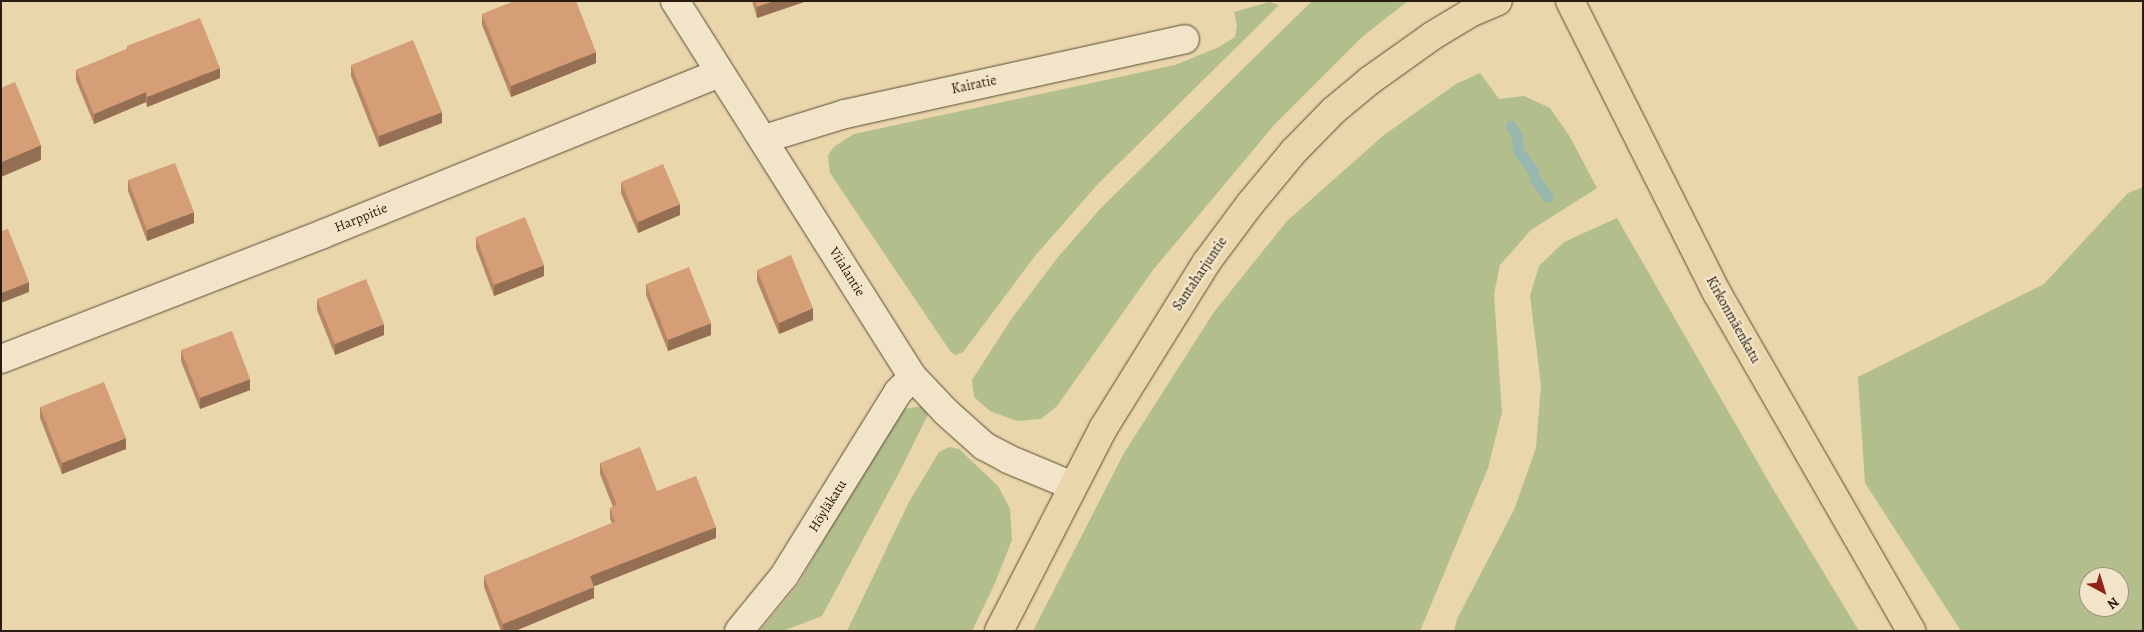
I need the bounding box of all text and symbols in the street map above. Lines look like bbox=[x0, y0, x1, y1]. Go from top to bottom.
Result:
street label: Kairatie bbox=[950, 72, 998, 98]
street label: Harppitie bbox=[332, 200, 390, 236]
street label: Santaharjuntie bbox=[1169, 234, 1231, 314]
street label: Viialantie bbox=[825, 244, 869, 300]
street label: Kirkonmäenkatu bbox=[1702, 274, 1764, 366]
street label: Höyläkatu bbox=[805, 477, 851, 535]
north arrow bbox=[2079, 567, 2129, 617]
text: N bbox=[2103, 593, 2123, 614]

